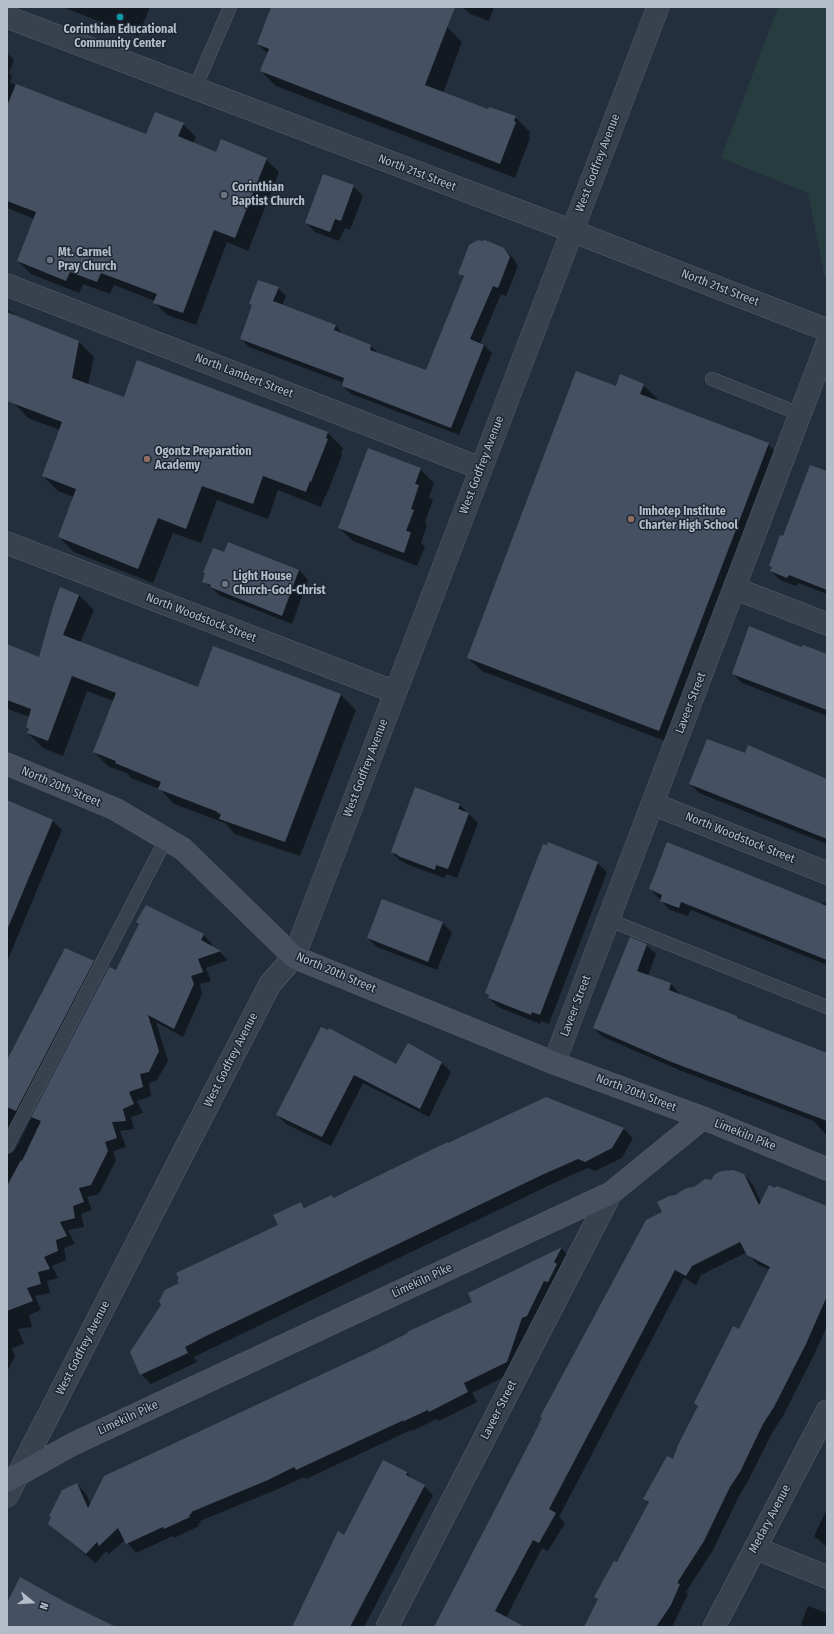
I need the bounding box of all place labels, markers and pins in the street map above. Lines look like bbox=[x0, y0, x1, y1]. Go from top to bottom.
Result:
marker: Corinthian Educational Community Center bbox=[115, 12, 125, 22]
place label: Corinthian Educational Community Center bbox=[63, 23, 177, 51]
place label: Corinthian Baptist Church bbox=[232, 181, 305, 209]
marker: Corinthian Baptist Church bbox=[219, 190, 229, 200]
place label: Mt. Carmel Pray Church bbox=[58, 246, 117, 274]
marker: Mt. Carmel Pray Church bbox=[45, 255, 55, 265]
place label: Ogontz Preparation Academy bbox=[155, 445, 252, 473]
marker: Ogontz Preparation Academy bbox=[142, 454, 152, 464]
place label: Imhotep Institute Charter High School bbox=[639, 505, 738, 533]
marker: Imhotep Institute Charter High School bbox=[626, 514, 636, 524]
place label: Light House Church-God-Christ bbox=[233, 570, 326, 598]
marker: Light House Church-God-Christ bbox=[220, 579, 230, 589]

